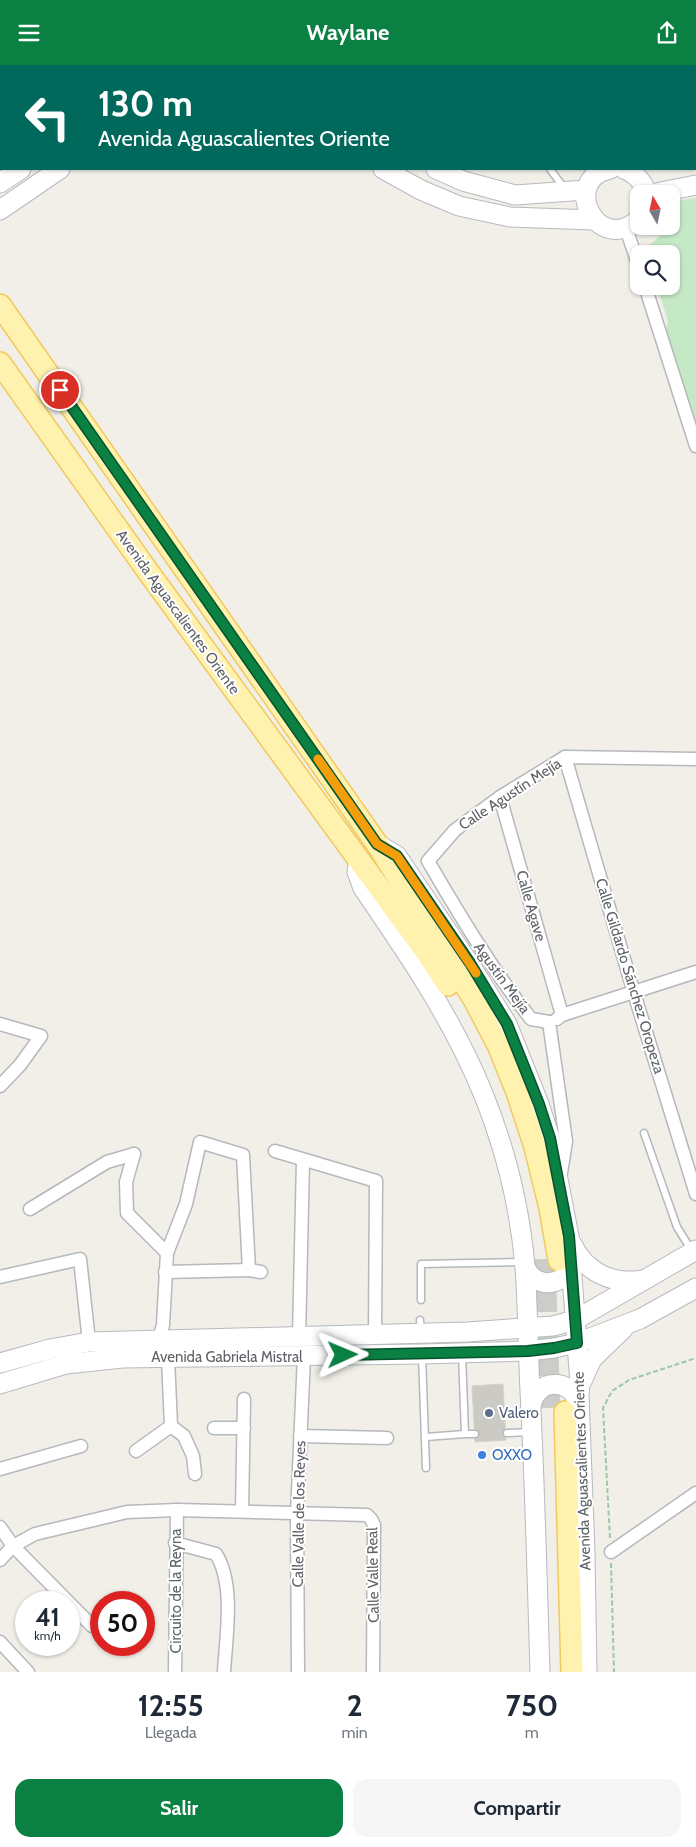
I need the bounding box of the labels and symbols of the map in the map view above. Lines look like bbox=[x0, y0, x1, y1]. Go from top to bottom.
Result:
north arrow bbox=[630, 185, 680, 235]
pin bbox=[39, 369, 81, 411]
street label: Avenida Aguascalientes Oriente bbox=[112, 526, 244, 698]
street label: Calle Agustín Mejía bbox=[455, 754, 565, 834]
street label: Calle Agave bbox=[512, 868, 550, 944]
street label: Calle Gildardo Sánchez Oropeza bbox=[592, 876, 669, 1077]
street label: Agustín Mejía bbox=[470, 939, 534, 1018]
position arrow bbox=[316, 1328, 368, 1380]
street label: Avenida Gabriela Mistral bbox=[151, 1348, 303, 1366]
street label: Avenida Aguascalientes Oriente bbox=[570, 1371, 594, 1571]
place label: Valero bbox=[499, 1404, 539, 1422]
marker: Valero bbox=[483, 1407, 495, 1419]
street label: Calle Valle de los Reyes bbox=[289, 1441, 309, 1587]
place label: OXXO bbox=[492, 1446, 532, 1464]
marker: OXXO bbox=[476, 1449, 488, 1461]
street label: Calle Valle Real bbox=[363, 1527, 383, 1623]
street label: Circuito de la Reyna bbox=[167, 1528, 185, 1653]
speed limit sign: 50 bbox=[90, 1591, 155, 1656]

